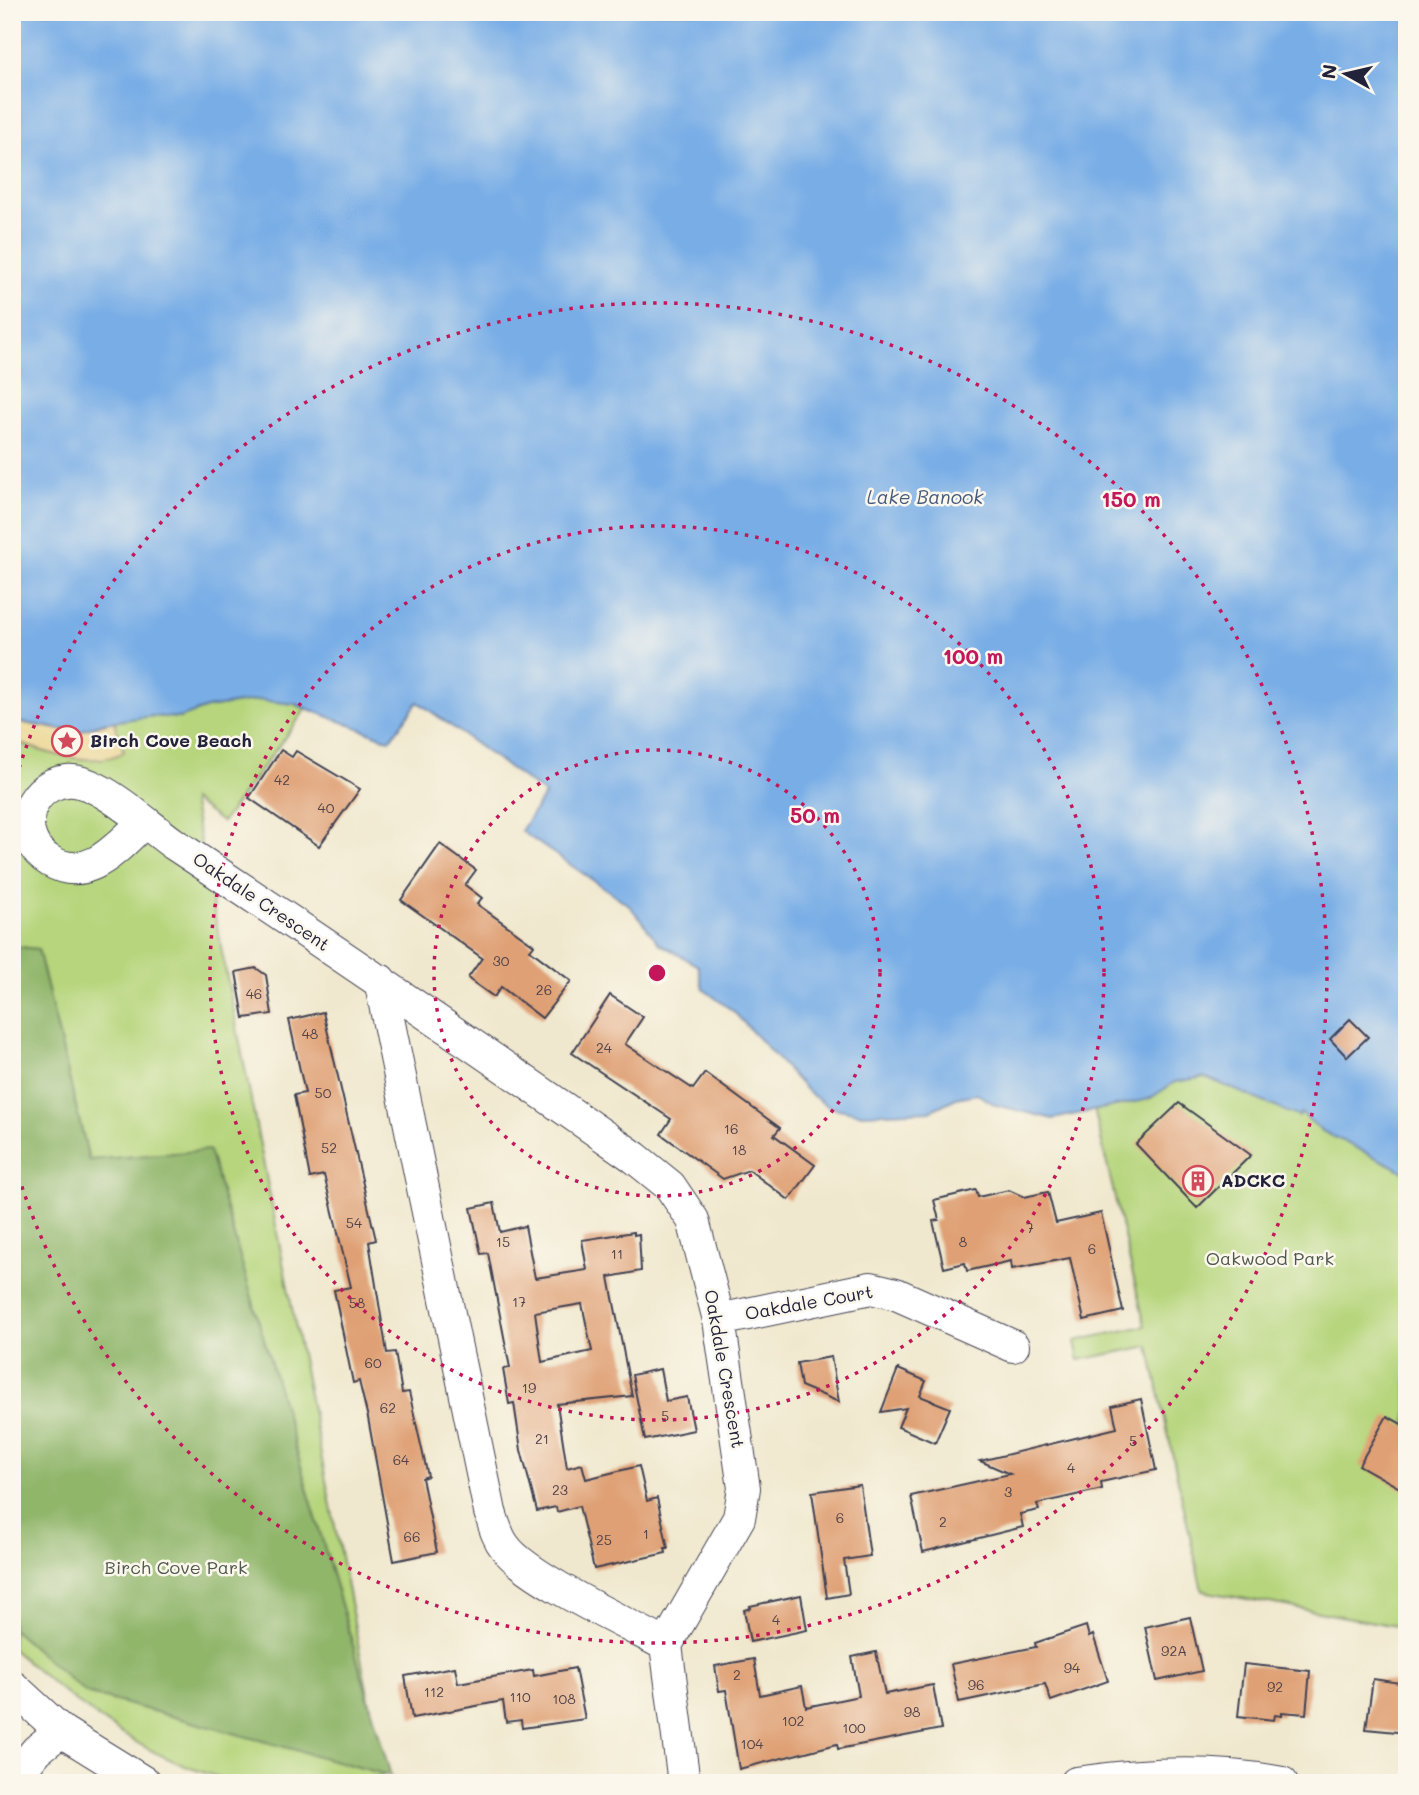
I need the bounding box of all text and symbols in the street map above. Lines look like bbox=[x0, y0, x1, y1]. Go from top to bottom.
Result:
north arrow bbox=[1310, 38, 1380, 108]
text: N bbox=[1315, 63, 1342, 80]
water label: Lake Banook bbox=[867, 484, 984, 509]
text: 150 m bbox=[1101, 485, 1161, 512]
text: 100 m bbox=[943, 642, 1003, 669]
place icon: Birch Cove Beach bbox=[50, 724, 84, 758]
place label: Birch Cove Beach bbox=[90, 728, 252, 752]
house number: 42 bbox=[274, 770, 290, 789]
house number: 40 bbox=[318, 798, 335, 817]
text: 50 m bbox=[790, 801, 840, 828]
street label: Oakdale Crescent bbox=[188, 846, 335, 956]
house number: 30 bbox=[493, 951, 510, 970]
centre of rings bbox=[645, 961, 669, 985]
house number: 26 bbox=[536, 980, 552, 999]
house number: 46 bbox=[246, 984, 262, 1003]
house number: 48 bbox=[302, 1024, 318, 1043]
house number: 24 bbox=[596, 1038, 613, 1057]
house number: 50 bbox=[315, 1083, 332, 1102]
house number: 16 bbox=[724, 1119, 738, 1138]
house number: 52 bbox=[321, 1138, 337, 1157]
house number: 18 bbox=[732, 1140, 746, 1159]
building icon: ADCKC bbox=[1181, 1164, 1215, 1198]
place label: ADCKC bbox=[1221, 1168, 1285, 1192]
house number: 54 bbox=[346, 1213, 363, 1232]
house number: 7 bbox=[1026, 1218, 1034, 1237]
house number: 15 bbox=[496, 1232, 510, 1251]
house number: 8 bbox=[959, 1232, 967, 1251]
house number: 6 bbox=[1088, 1239, 1096, 1258]
house number: 11 bbox=[611, 1244, 623, 1263]
park label: Oakwood Park bbox=[1206, 1246, 1334, 1270]
street label: Oakdale Court bbox=[743, 1279, 875, 1325]
street label: Oakdale Crescent bbox=[699, 1288, 751, 1450]
house number: 17 bbox=[512, 1292, 526, 1311]
house number: 58 bbox=[349, 1293, 365, 1312]
house number: 60 bbox=[364, 1353, 382, 1372]
house number: 19 bbox=[522, 1378, 536, 1397]
house number: 62 bbox=[380, 1398, 396, 1417]
house number: 5 bbox=[661, 1406, 669, 1425]
house number: 21 bbox=[535, 1429, 549, 1448]
house number: 5 bbox=[1129, 1431, 1137, 1450]
house number: 64 bbox=[393, 1450, 410, 1469]
house number: 4 bbox=[1067, 1458, 1076, 1477]
house number: 23 bbox=[552, 1480, 568, 1499]
house number: 3 bbox=[1004, 1482, 1012, 1501]
house number: 6 bbox=[836, 1508, 844, 1527]
house number: 2 bbox=[939, 1512, 947, 1531]
house number: 1 bbox=[643, 1524, 649, 1543]
house number: 66 bbox=[404, 1527, 420, 1546]
house number: 25 bbox=[596, 1530, 612, 1549]
park label: Birch Cove Park bbox=[105, 1555, 247, 1579]
house number: 4 bbox=[772, 1610, 781, 1629]
house number: 92A bbox=[1161, 1641, 1187, 1660]
house number: 94 bbox=[1064, 1658, 1081, 1677]
house number: 2 bbox=[733, 1665, 741, 1684]
house number: 96 bbox=[968, 1675, 984, 1694]
house number: 92 bbox=[1267, 1677, 1283, 1696]
house number: 112 bbox=[424, 1682, 444, 1701]
house number: 110 bbox=[509, 1687, 531, 1706]
house number: 108 bbox=[552, 1689, 576, 1708]
house number: 98 bbox=[904, 1702, 920, 1721]
house number: 102 bbox=[782, 1711, 804, 1730]
house number: 100 bbox=[842, 1718, 866, 1737]
house number: 104 bbox=[740, 1734, 764, 1753]

